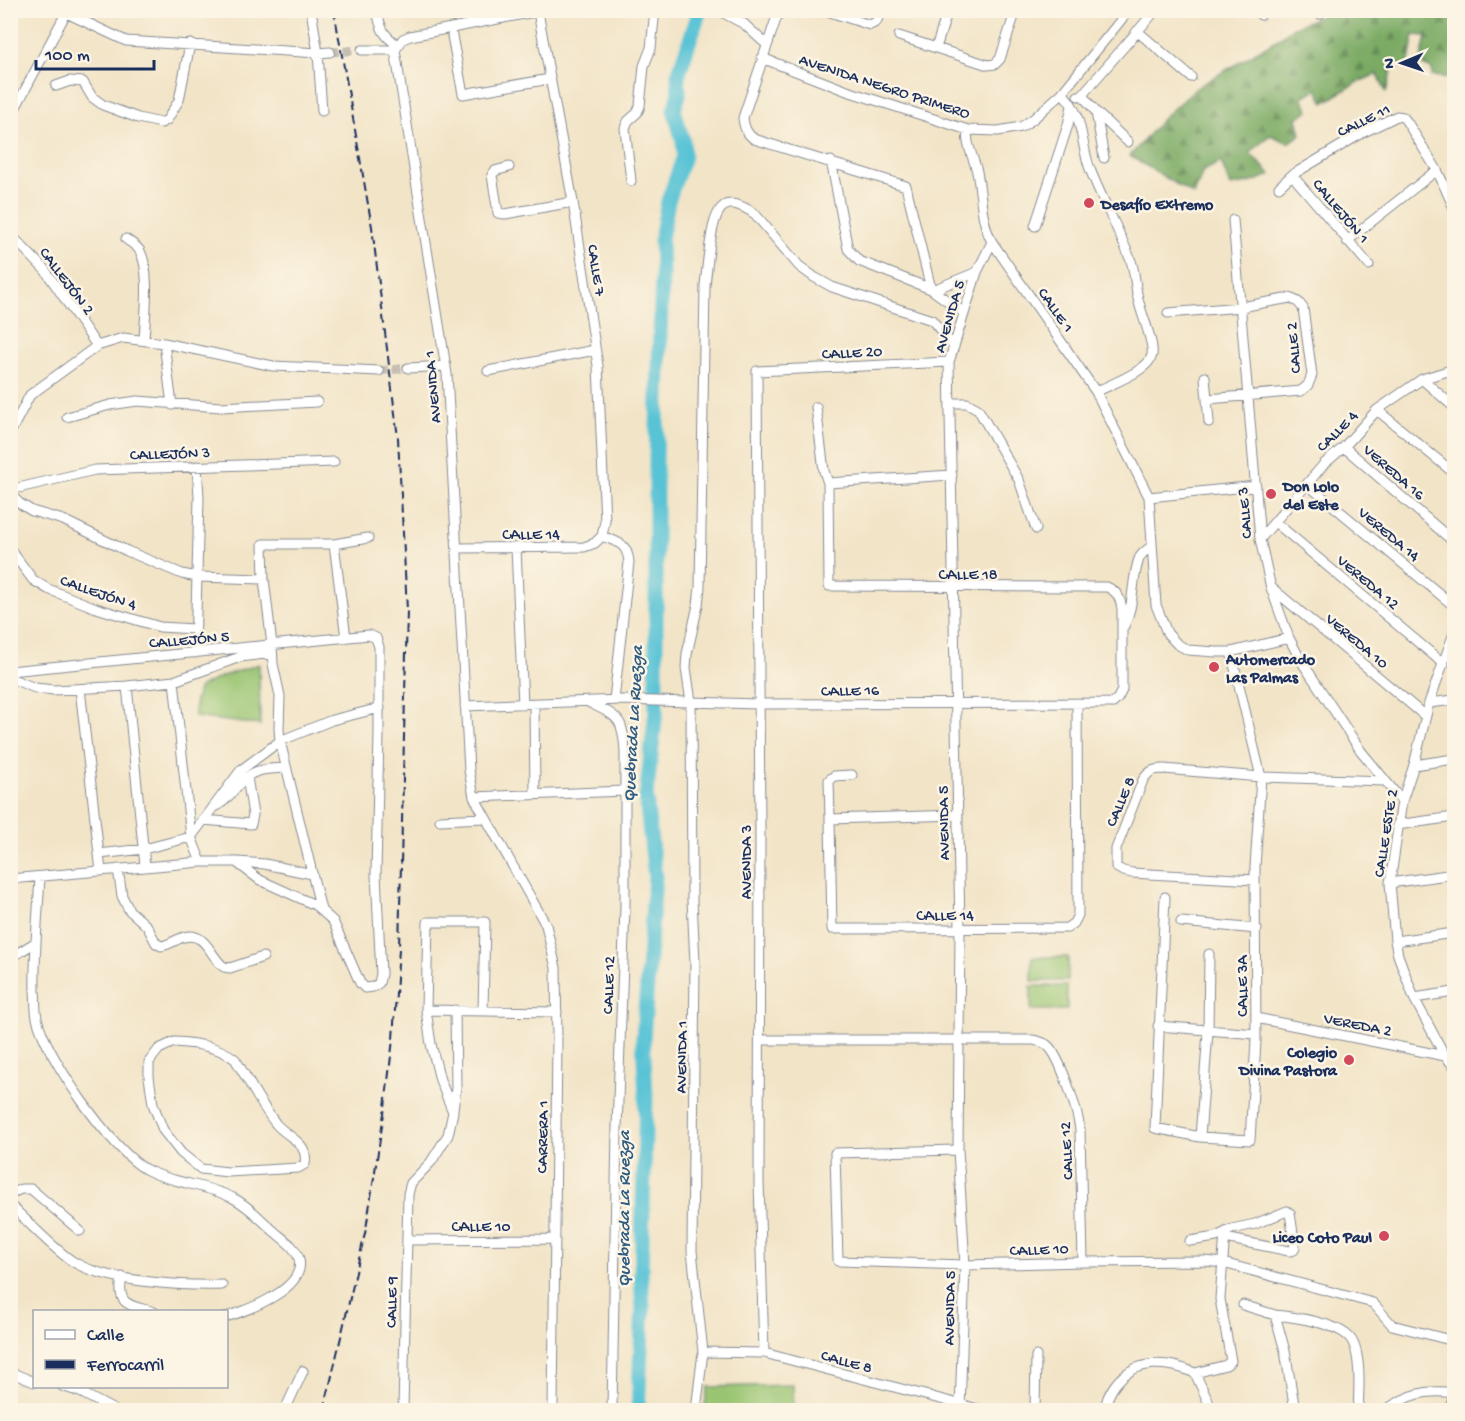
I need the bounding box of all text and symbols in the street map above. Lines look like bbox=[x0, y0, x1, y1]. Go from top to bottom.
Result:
scale bar bbox=[36, 33, 154, 71]
north arrow bbox=[1372, 33, 1432, 93]
text: 100 m bbox=[44, 46, 90, 67]
street label: AVENIDA NEGRO PRIMERO bbox=[796, 52, 972, 125]
text: N bbox=[1381, 57, 1400, 69]
street label: CALLE 11 bbox=[1335, 101, 1394, 143]
street label: CALLEJÓN 1 bbox=[1307, 176, 1372, 248]
marker: Desafío Extremo bbox=[1082, 196, 1096, 210]
place label: Desafío Extremo bbox=[1099, 196, 1214, 216]
street label: CALLE 7 bbox=[581, 243, 608, 298]
street label: CALLEJÓN 2 bbox=[34, 244, 97, 320]
street label: AVENIDA 5 bbox=[932, 278, 971, 355]
street label: CALLE 1 bbox=[1032, 285, 1076, 337]
street label: CALLE 2 bbox=[1284, 321, 1307, 374]
street label: CALLE 20 bbox=[821, 343, 883, 366]
street label: AVENIDA 1 bbox=[422, 350, 447, 424]
street label: CALLE 4 bbox=[1314, 407, 1364, 457]
street label: VEREDA 16 bbox=[1357, 441, 1428, 506]
street label: CALLEJÓN 3 bbox=[130, 445, 211, 466]
place label: Don Lolo del Este bbox=[1281, 479, 1340, 516]
street label: CALLE 3 bbox=[1235, 486, 1258, 539]
marker: Don Lolo del Este bbox=[1264, 487, 1278, 501]
street label: VEREDA 14 bbox=[1352, 504, 1423, 567]
street label: CALLE 14 bbox=[502, 527, 560, 546]
street label: VEREDA 12 bbox=[1331, 552, 1402, 615]
street label: CALLE 18 bbox=[939, 567, 998, 586]
street label: CALLEJÓN 4 bbox=[57, 572, 139, 616]
street label: VEREDA 10 bbox=[1320, 610, 1391, 675]
street label: CALLEJÓN 5 bbox=[148, 629, 230, 654]
water label: Quebrada La Ruezga bbox=[620, 644, 649, 803]
place label: Automercado Las Palmas bbox=[1225, 652, 1316, 689]
marker: Automercado Las Palmas bbox=[1207, 660, 1221, 674]
street label: CALLE 16 bbox=[821, 682, 880, 703]
street label: CALLE 8 bbox=[1103, 774, 1141, 830]
street label: AVENIDA 5 bbox=[935, 785, 956, 860]
street label: CALLE ESTE 2 bbox=[1371, 788, 1404, 879]
street label: AVENIDA 3 bbox=[739, 825, 758, 899]
street label: CALLE 14 bbox=[916, 908, 974, 927]
street label: CALLE 3A bbox=[1235, 954, 1254, 1017]
street label: CALLE 12 bbox=[600, 956, 621, 1014]
street label: VEREDA 2 bbox=[1321, 1010, 1393, 1042]
street label: AVENIDA 1 bbox=[673, 1021, 694, 1094]
place label: Colegio Divina Pastora bbox=[1237, 1045, 1338, 1082]
marker: Colegio Divina Pastora bbox=[1342, 1053, 1356, 1067]
street label: CARRERA 1 bbox=[534, 1100, 555, 1174]
street label: CALLE 12 bbox=[1057, 1121, 1079, 1180]
water label: Quebrada La Ruezga bbox=[615, 1130, 636, 1287]
street label: CALLE 10 bbox=[451, 1219, 511, 1238]
marker: Liceo Coto Paul bbox=[1377, 1229, 1391, 1243]
place label: Liceo Coto Paul bbox=[1273, 1230, 1372, 1249]
street label: CALLE 10 bbox=[1009, 1241, 1069, 1262]
street label: AVENIDA 5 bbox=[941, 1271, 962, 1346]
street label: CALLE 9 bbox=[384, 1276, 403, 1328]
legend bbox=[33, 1310, 228, 1388]
text: Calle bbox=[87, 1326, 125, 1347]
street label: CALLE 8 bbox=[818, 1347, 874, 1379]
text: Ferrocarril bbox=[86, 1356, 164, 1377]

